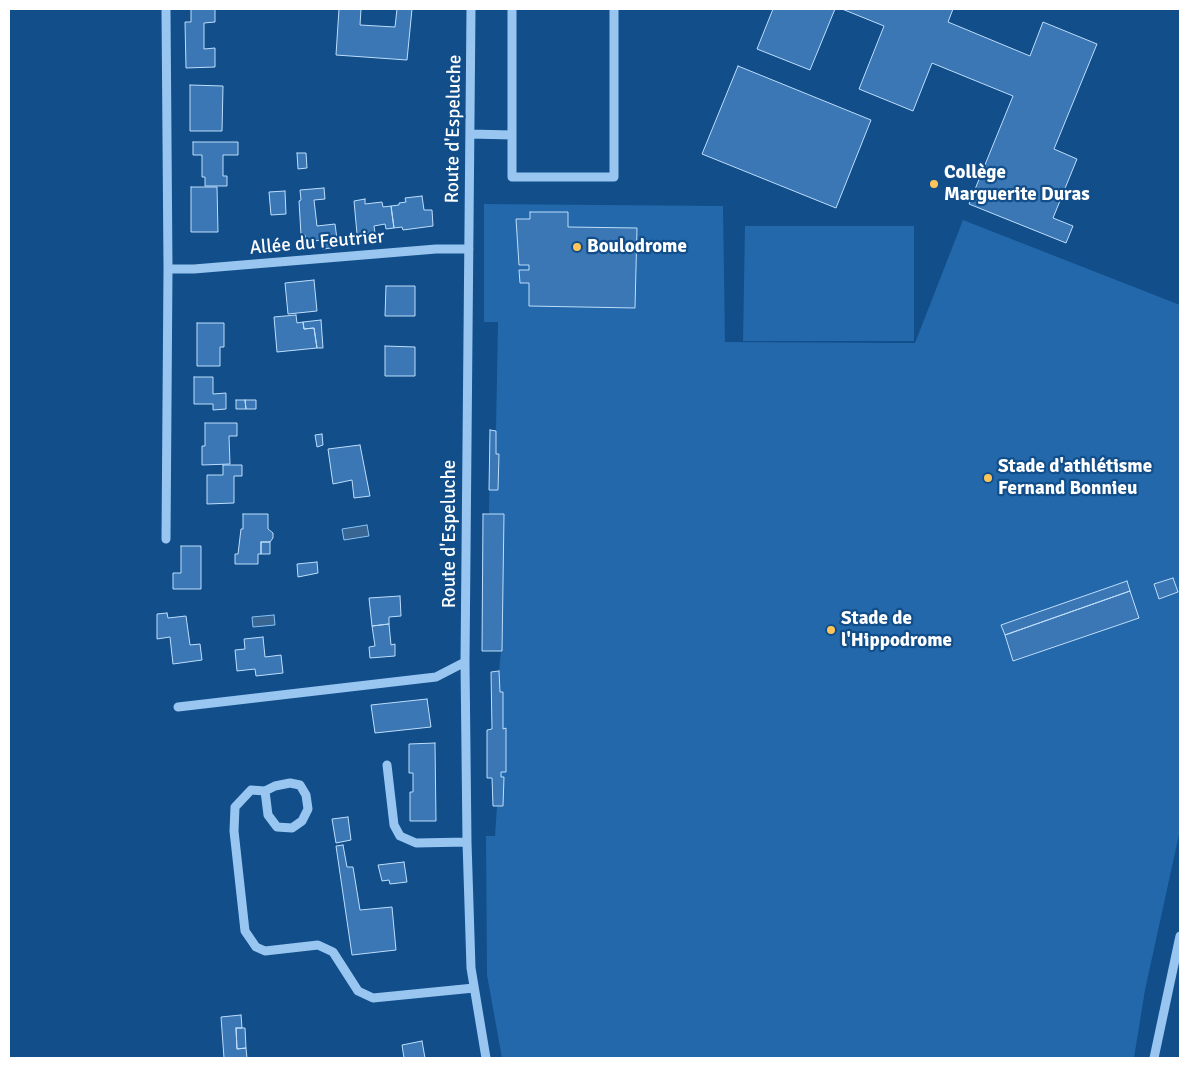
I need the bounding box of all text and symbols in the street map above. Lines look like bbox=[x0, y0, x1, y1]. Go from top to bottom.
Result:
street label: Route d'Espeluche bbox=[441, 54, 467, 204]
place label: Collège Marguerite Duras bbox=[944, 162, 1090, 206]
marker: Collège Marguerite Duras bbox=[928, 178, 940, 190]
street label: Allée du Feutrier bbox=[249, 226, 385, 260]
place label: Boulodrome bbox=[587, 236, 687, 258]
marker: Boulodrome bbox=[571, 241, 583, 253]
place label: Stade d'athlétisme Fernand Bonnieu bbox=[998, 456, 1152, 500]
street label: Route d'Espeluche bbox=[439, 460, 461, 608]
marker: Stade d'athlétisme Fernand Bonnieu bbox=[982, 472, 994, 484]
place label: Stade de l'Hippodrome bbox=[841, 608, 952, 652]
marker: Stade de l'Hippodrome bbox=[825, 624, 837, 636]

